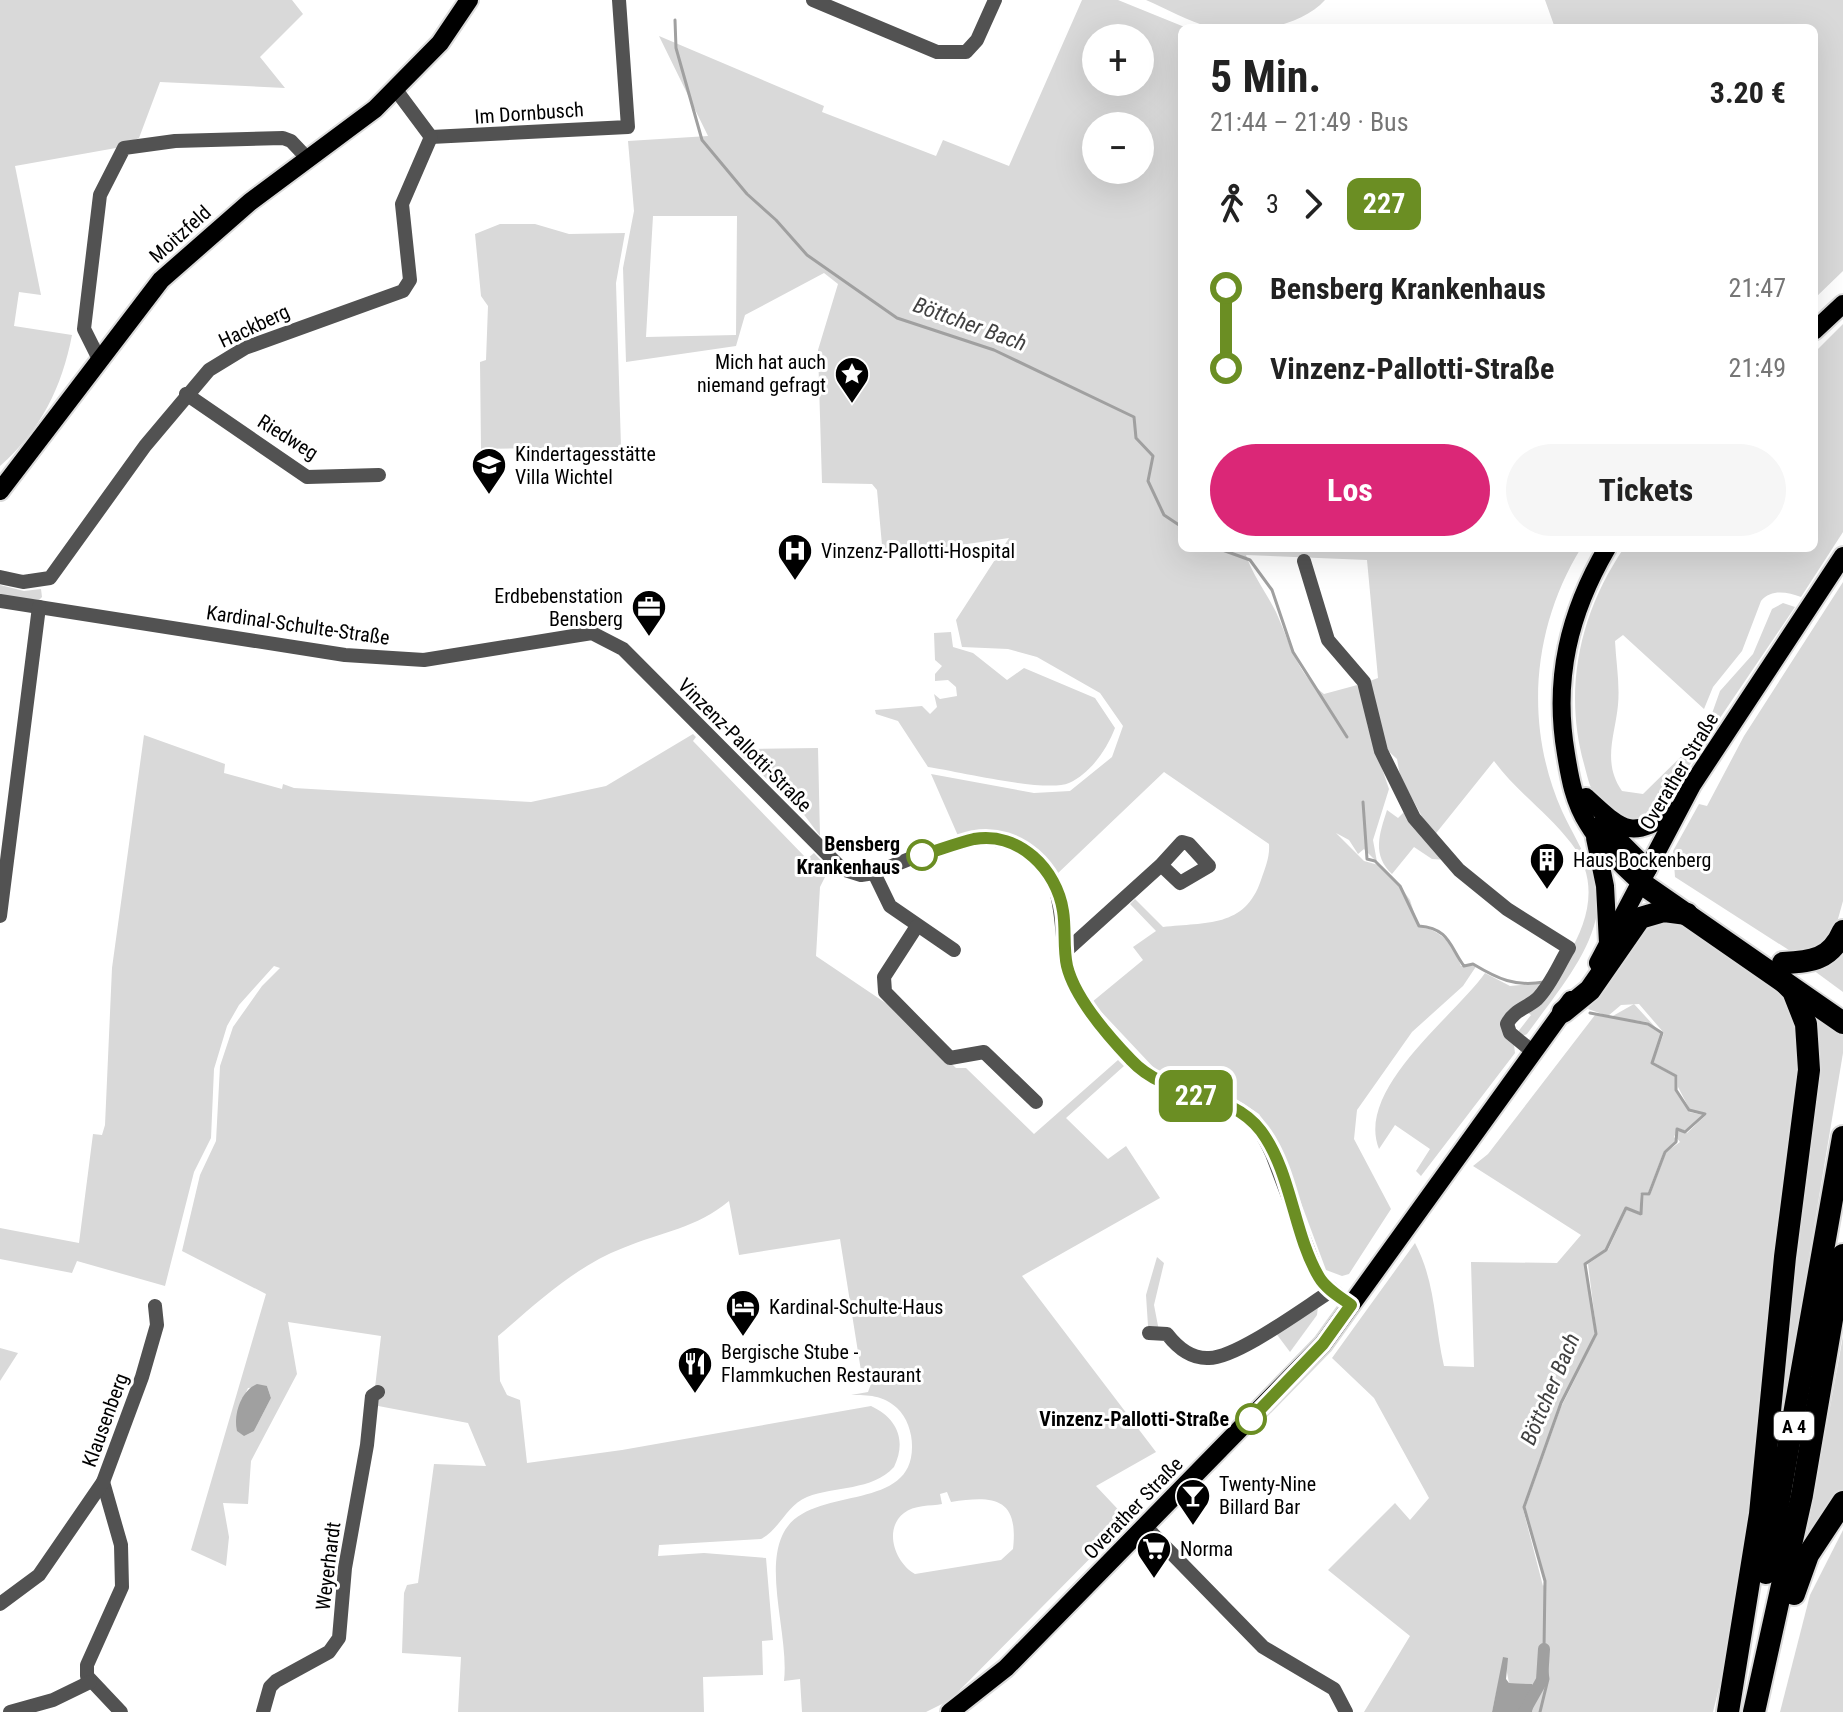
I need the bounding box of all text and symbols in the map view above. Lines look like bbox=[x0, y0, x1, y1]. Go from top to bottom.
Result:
map controls bbox=[1082, 24, 1154, 184]
button: + bbox=[1082, 24, 1154, 96]
text: 5 Min. bbox=[1210, 51, 1321, 103]
text: 3.20 € bbox=[1710, 75, 1786, 110]
street label: Im Dornbusch bbox=[474, 97, 584, 129]
text: 21:44 – 21:49 · Bus bbox=[1210, 107, 1409, 137]
button: − bbox=[1082, 112, 1154, 184]
icon: walk bbox=[1210, 182, 1254, 226]
icon: forward bbox=[1291, 182, 1335, 226]
text: 227 bbox=[1363, 187, 1405, 220]
text: 3 bbox=[1266, 189, 1279, 219]
street label: Moitzfeld bbox=[144, 200, 216, 268]
text: Bensberg Krankenhaus bbox=[1270, 271, 1546, 306]
text: 21:47 bbox=[1729, 273, 1786, 303]
water label: Böttcher Bach bbox=[910, 292, 1030, 356]
street label: Hackberg bbox=[215, 299, 293, 353]
place label: Mich hat auch niemand gefragt bbox=[697, 350, 826, 397]
text: Vinzenz-Pallotti-Straße bbox=[1270, 351, 1554, 386]
text: 21:49 bbox=[1729, 353, 1786, 383]
place icon: Mich hat auch niemand gefragt bbox=[833, 355, 871, 405]
street label: Riedweg bbox=[253, 409, 323, 465]
place label: Kindertagesstätte Villa Wichtel bbox=[515, 442, 656, 489]
button: Los bbox=[1210, 444, 1490, 536]
button: Tickets bbox=[1506, 444, 1786, 536]
school or university icon: Kindertagesstätte Villa Wichtel bbox=[470, 446, 508, 496]
hospital icon: Vinzenz-Pallotti-Hospital bbox=[776, 532, 814, 582]
place label: Vinzenz-Pallotti-Hospital bbox=[821, 539, 1015, 563]
place label: Erdbebenstation Bensberg bbox=[494, 584, 623, 631]
office icon: Erdbebenstation Bensberg bbox=[630, 588, 668, 638]
street label: Kardinal-Schulte-Straße bbox=[205, 600, 391, 650]
street label: Vinzenz-Pallotti-Straße bbox=[673, 673, 817, 817]
street label: Overather Straße bbox=[1635, 708, 1723, 834]
place label: Bensberg Krankenhaus bbox=[796, 832, 900, 879]
marker: Bensberg Krankenhaus bbox=[907, 840, 937, 870]
building icon: Haus Bockenberg bbox=[1528, 841, 1566, 891]
place label: Haus Bockenberg bbox=[1573, 848, 1711, 872]
line badge: 227 bbox=[1150, 1070, 1242, 1122]
text: 227 bbox=[1175, 1079, 1217, 1112]
hotel icon: Kardinal-Schulte-Haus bbox=[724, 1288, 762, 1338]
place label: Kardinal-Schulte-Haus bbox=[769, 1295, 943, 1319]
water label: Böttcher Bach bbox=[1515, 1329, 1585, 1449]
place label: Bergische Stube - Flammkuchen Restaurant bbox=[721, 1340, 921, 1387]
restaurant icon: Bergische Stube - Flammkuchen Restaurant bbox=[676, 1345, 714, 1395]
street label: Klausenberg bbox=[77, 1370, 133, 1470]
marker: Vinzenz-Pallotti-Straße bbox=[1236, 1404, 1266, 1434]
place label: Vinzenz-Pallotti-Straße bbox=[1039, 1407, 1229, 1431]
road number: A 4 bbox=[1774, 1412, 1814, 1440]
street label: Overather Straße bbox=[1078, 1452, 1188, 1564]
place label: Twenty-Nine Billard Bar bbox=[1219, 1472, 1316, 1519]
bar icon: Twenty-Nine Billard Bar bbox=[1174, 1477, 1212, 1527]
street label: Weyerhardt bbox=[311, 1520, 345, 1612]
supermarket icon: Norma bbox=[1135, 1530, 1173, 1580]
place label: Norma bbox=[1180, 1537, 1233, 1561]

